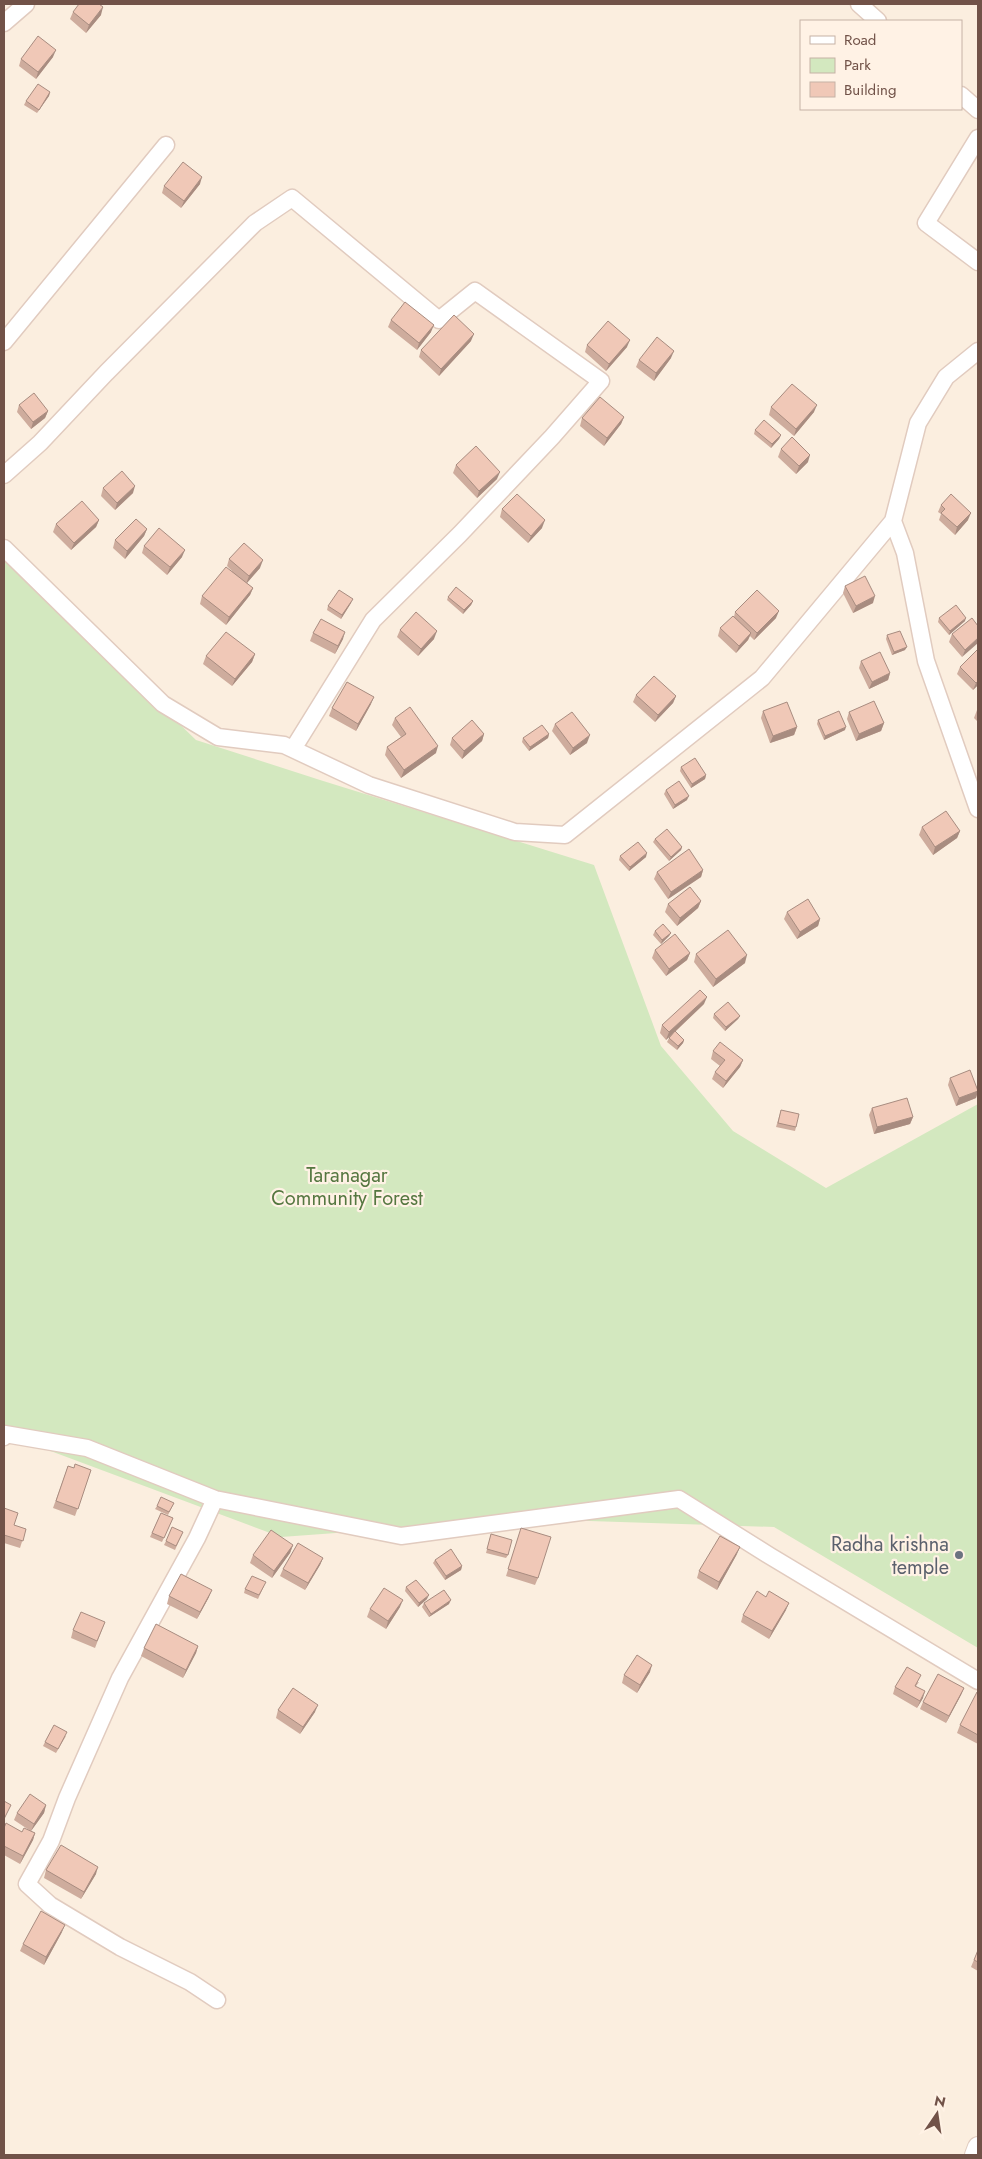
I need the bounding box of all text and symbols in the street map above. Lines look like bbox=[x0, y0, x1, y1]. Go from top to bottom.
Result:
legend bbox=[800, 20, 962, 110]
text: Road bbox=[844, 29, 876, 51]
text: Park bbox=[844, 54, 871, 76]
text: Building bbox=[844, 79, 896, 101]
park label: Taranagar Community Forest bbox=[271, 1161, 423, 1213]
place label: Radha krishna temple bbox=[831, 1530, 949, 1582]
marker: Radha krishna temple bbox=[953, 1549, 965, 1561]
north arrow bbox=[912, 2089, 962, 2139]
text: N bbox=[932, 2090, 948, 2112]

